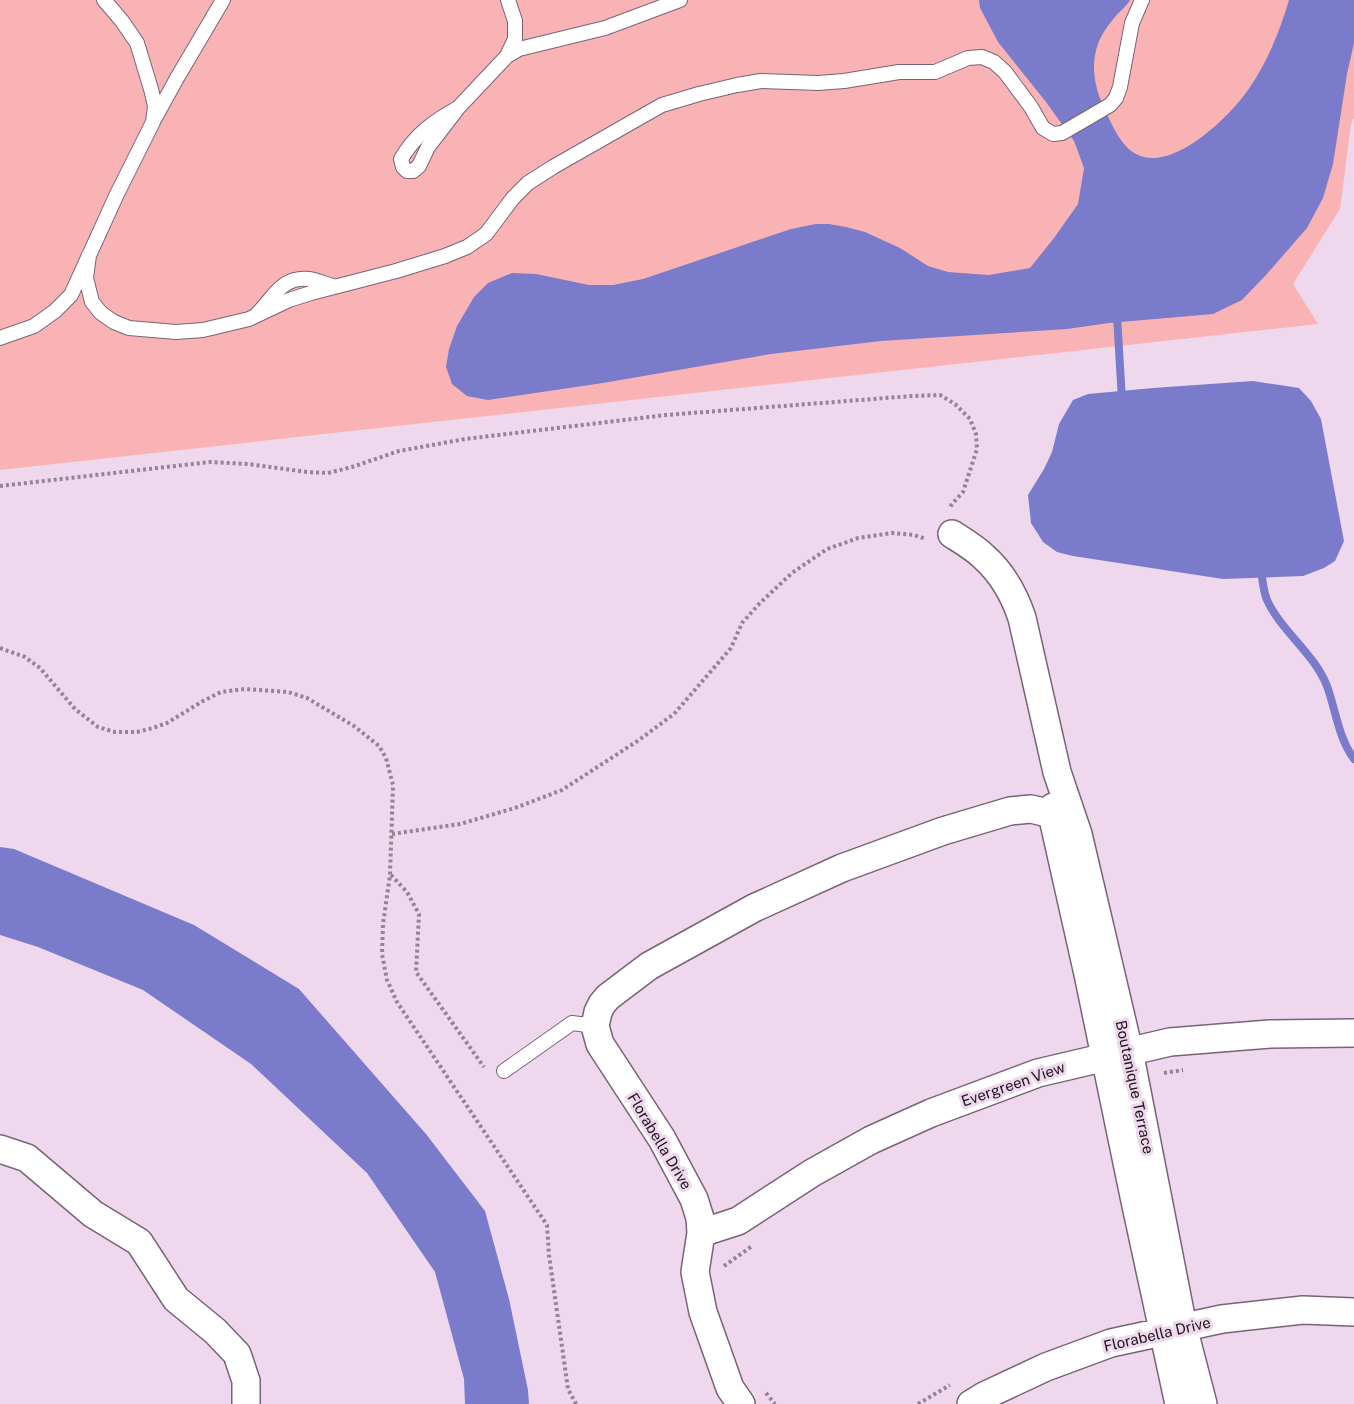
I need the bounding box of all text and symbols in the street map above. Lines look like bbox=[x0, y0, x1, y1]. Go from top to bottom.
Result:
street label: Boutanique Terrace bbox=[1113, 1019, 1157, 1155]
street label: Evergreen View bbox=[959, 1058, 1067, 1110]
street label: Florabella Drive bbox=[625, 1090, 695, 1192]
street label: Florabella Drive bbox=[1102, 1313, 1212, 1355]

